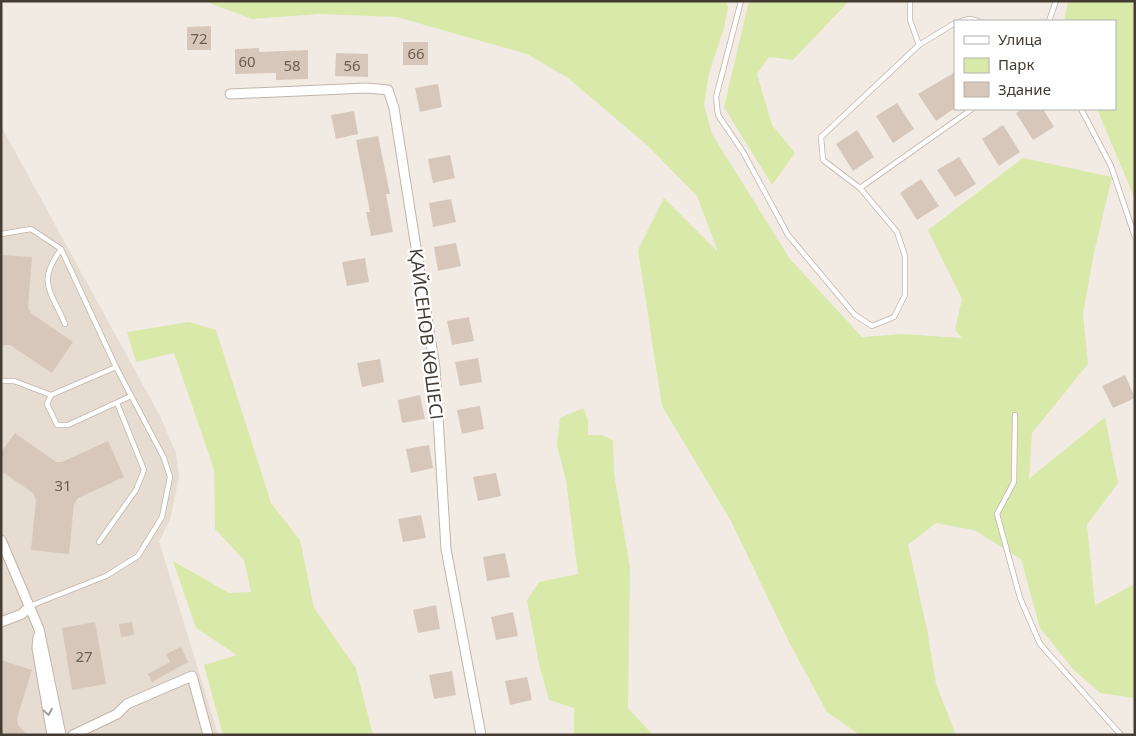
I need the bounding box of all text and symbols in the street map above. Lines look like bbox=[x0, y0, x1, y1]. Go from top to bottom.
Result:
legend bbox=[954, 20, 1116, 110]
house number: 72 bbox=[190, 28, 208, 48]
text: Улица bbox=[998, 29, 1042, 49]
house number: 66 bbox=[407, 43, 425, 63]
house number: 60 bbox=[238, 51, 256, 71]
text: Парк bbox=[998, 54, 1034, 74]
house number: 58 bbox=[283, 55, 301, 75]
house number: 56 bbox=[343, 55, 361, 75]
text: Здание bbox=[998, 79, 1051, 99]
street label: ҚАЙСЕНОВ КӨШЕСІ bbox=[405, 247, 449, 421]
house number: 31 bbox=[54, 475, 72, 495]
house number: 27 bbox=[75, 646, 93, 666]
one-way arrow bbox=[42, 708, 52, 716]

